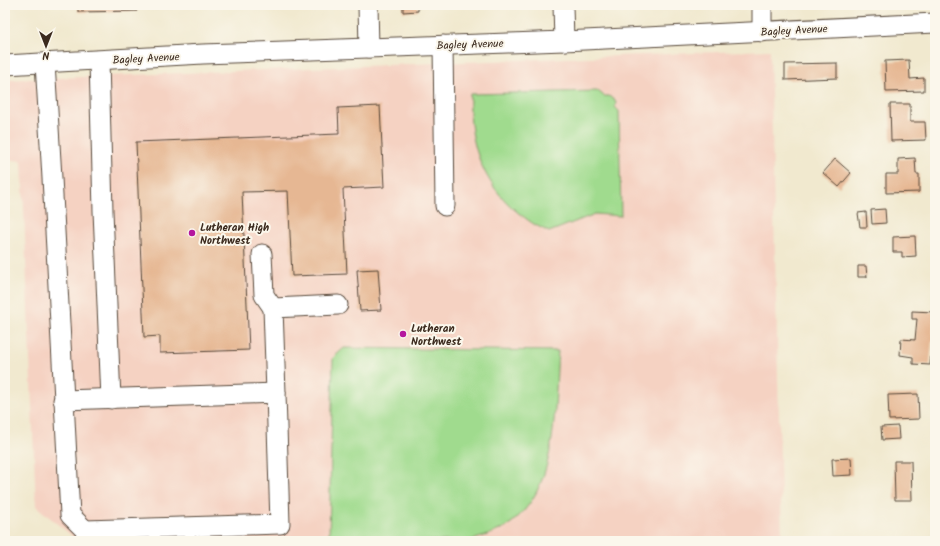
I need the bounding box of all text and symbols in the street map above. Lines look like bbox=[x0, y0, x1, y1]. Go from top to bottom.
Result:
street label: Bagley Avenue bbox=[760, 20, 828, 42]
north arrow bbox=[26, 26, 66, 66]
street label: Bagley Avenue bbox=[436, 35, 504, 55]
text: N bbox=[42, 46, 49, 64]
street label: Bagley Avenue bbox=[112, 48, 180, 70]
place label: Lutheran High Northwest bbox=[200, 219, 269, 250]
marker: Lutheran High Northwest bbox=[187, 228, 197, 238]
place label: Lutheran Northwest bbox=[411, 320, 462, 351]
marker: Lutheran Northwest bbox=[398, 329, 408, 339]

